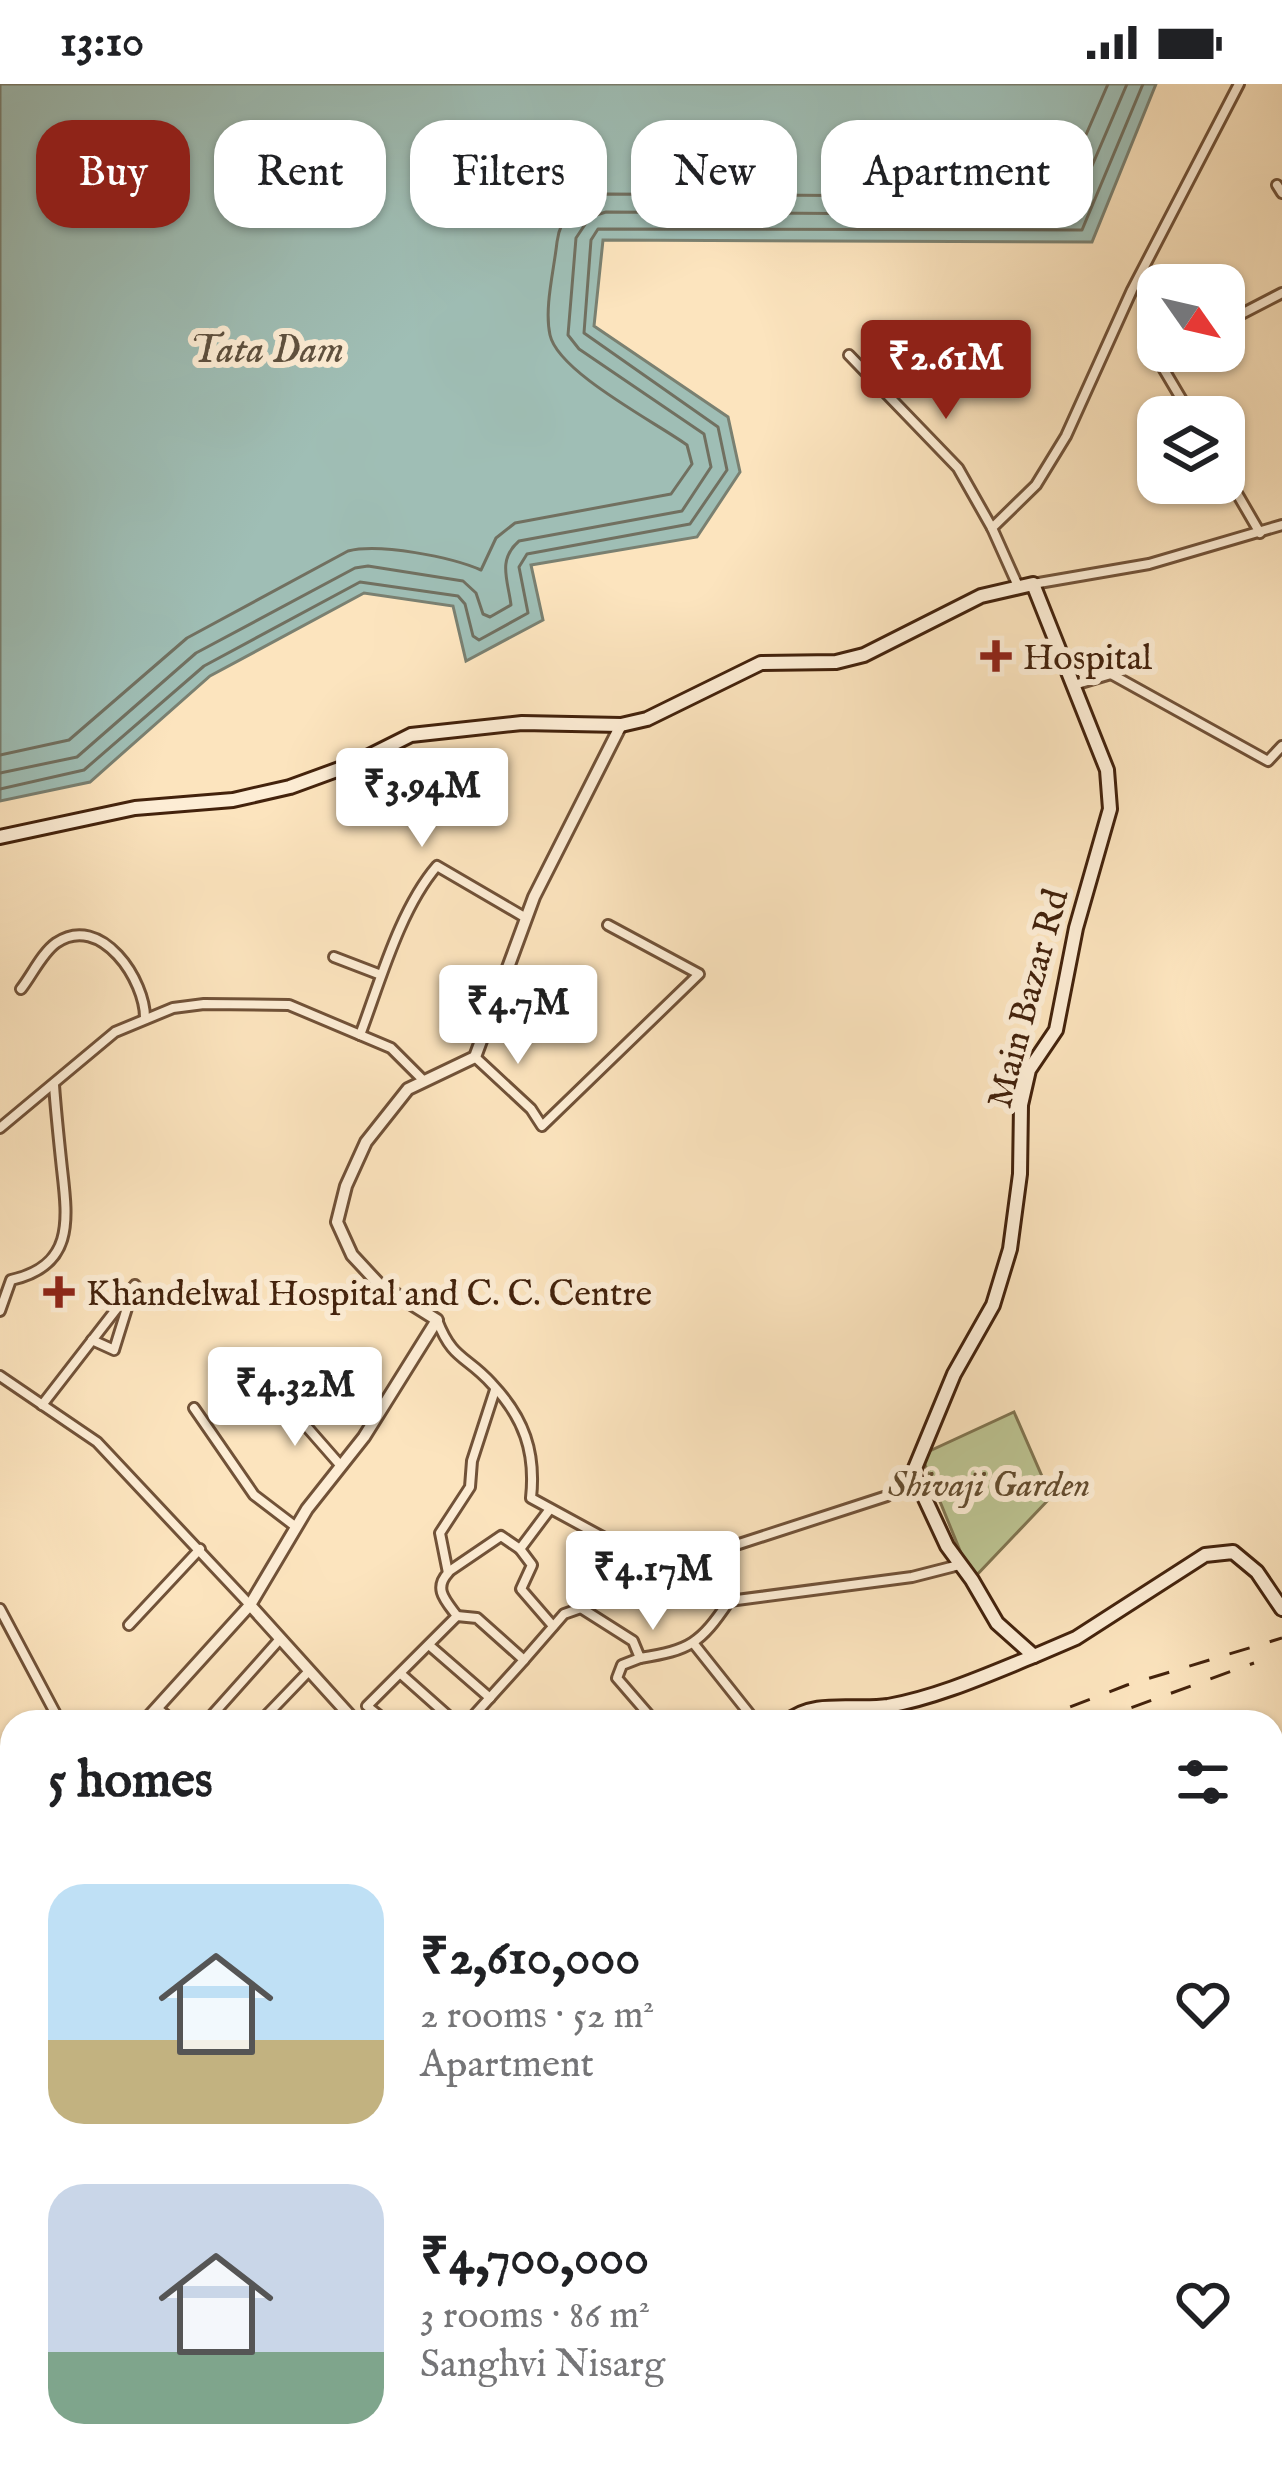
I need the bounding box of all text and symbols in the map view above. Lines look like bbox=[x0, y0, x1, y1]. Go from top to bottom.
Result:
text: 13:10 bbox=[60, 14, 144, 71]
chip: Buy bbox=[36, 120, 190, 228]
chip: Rent bbox=[214, 120, 386, 228]
chip: Filters bbox=[410, 120, 607, 228]
chip: New bbox=[631, 120, 797, 228]
chip: Apartment bbox=[821, 120, 1093, 228]
north arrow bbox=[1137, 264, 1245, 372]
map controls bbox=[1137, 264, 1245, 504]
pin: ₹2.61M bbox=[848, 320, 1044, 422]
water label: Tata Dam bbox=[190, 327, 344, 376]
text: ₹2.61M bbox=[888, 334, 1004, 383]
button: layers bbox=[1137, 396, 1245, 504]
place label: Hospital bbox=[1023, 636, 1152, 682]
marker: Hospital bbox=[980, 640, 1012, 672]
pin: ₹3.94M bbox=[324, 748, 520, 850]
text: ₹3.94M bbox=[363, 762, 481, 811]
street label: Main Bazar Rd bbox=[978, 883, 1080, 1113]
pin: ₹4.7M bbox=[434, 965, 602, 1067]
text: ₹4.7M bbox=[466, 979, 570, 1028]
place label: Khandelwal Hospital and C. C. Centre bbox=[86, 1272, 652, 1318]
marker: Khandelwal Hospital and C. C. Centre bbox=[43, 1276, 75, 1308]
pin: ₹4.32M bbox=[197, 1347, 393, 1449]
text: ₹4.32M bbox=[235, 1361, 355, 1410]
park label: Shivaji Garden bbox=[888, 1463, 1090, 1509]
pin: ₹4.17M bbox=[555, 1531, 751, 1633]
text: ₹4.17M bbox=[593, 1545, 713, 1594]
icon: filters bbox=[1170, 1749, 1236, 1815]
text: 5 homes bbox=[48, 1750, 213, 1815]
text: ₹2,610,000 bbox=[420, 1927, 640, 1992]
icon: home bbox=[144, 1932, 288, 2076]
icon: heart bbox=[1170, 1971, 1236, 2037]
text: 2 rooms · 52 m² bbox=[420, 1992, 654, 2041]
text: Apartment bbox=[420, 2041, 594, 2090]
text: ₹4,700,000 bbox=[420, 2227, 649, 2292]
icon: home bbox=[144, 2232, 288, 2376]
icon: heart bbox=[1170, 2271, 1236, 2337]
text: 3 rooms · 86 m² bbox=[420, 2292, 650, 2341]
text: Sanghvi Nisarg bbox=[420, 2341, 665, 2390]

